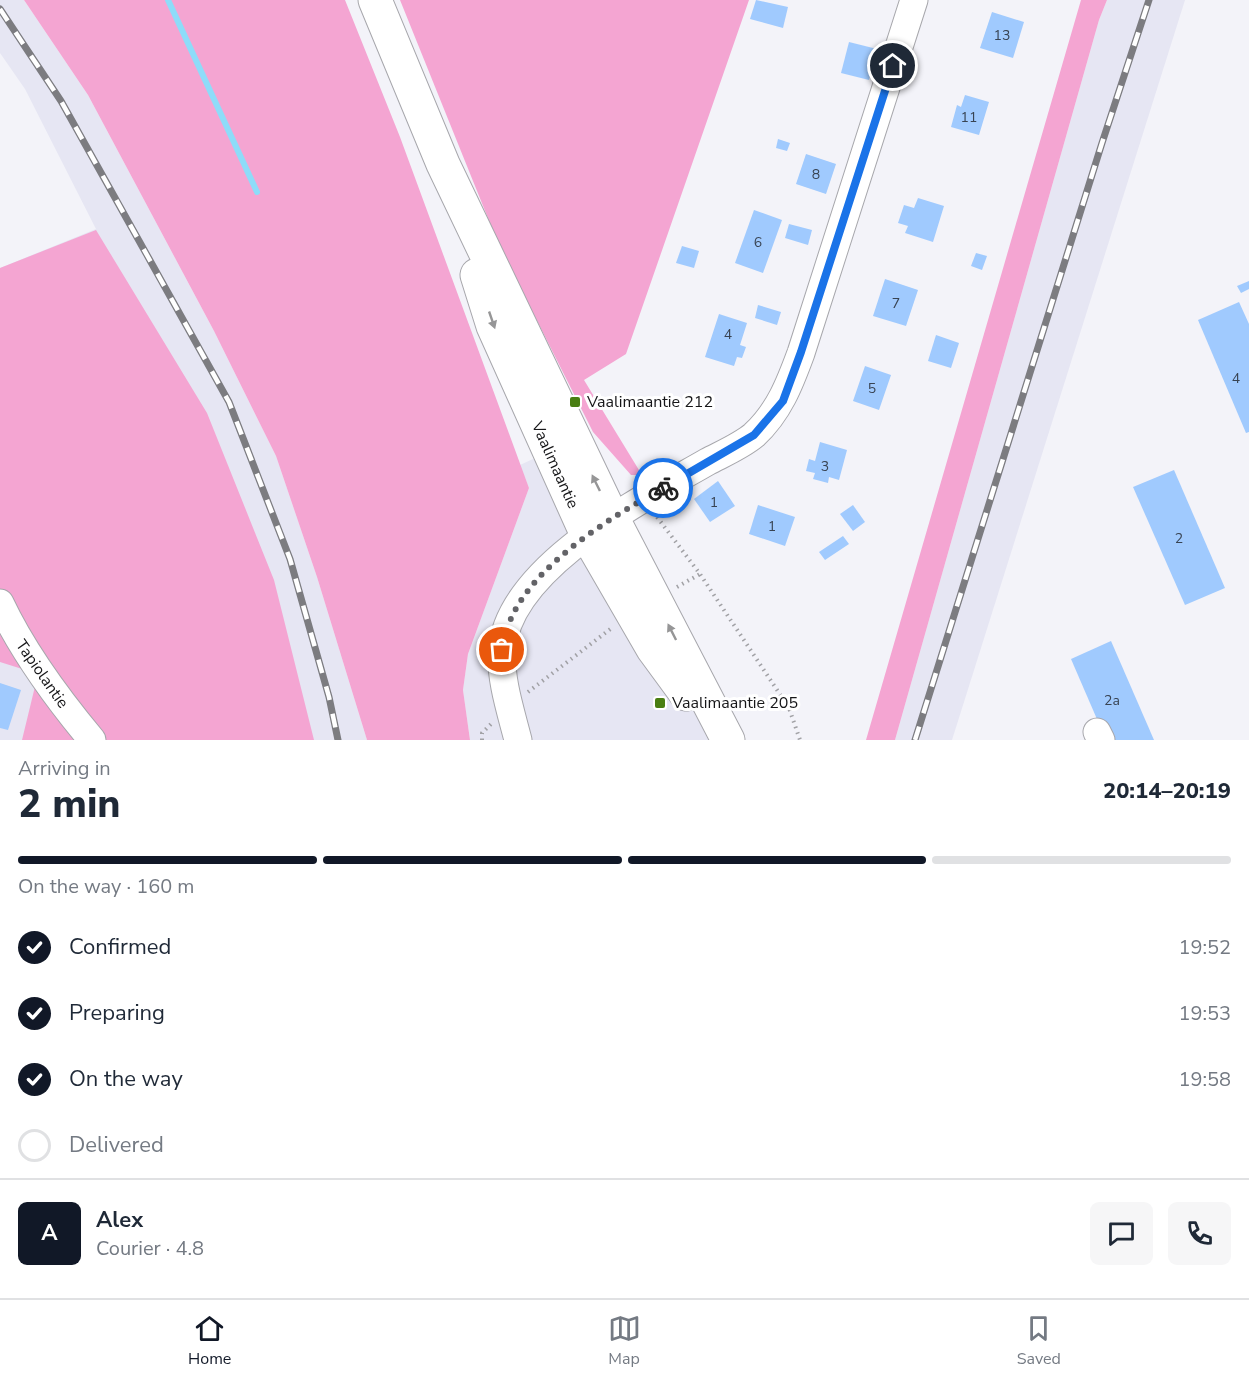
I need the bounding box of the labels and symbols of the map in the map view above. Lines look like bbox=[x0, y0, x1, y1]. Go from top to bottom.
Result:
house number: 13 bbox=[994, 26, 1010, 45]
pin bbox=[867, 40, 918, 91]
house number: 11 bbox=[961, 108, 977, 127]
house number: 8 bbox=[812, 165, 820, 184]
house number: 6 bbox=[754, 233, 762, 252]
house number: 7 bbox=[892, 294, 900, 313]
one-way arrow bbox=[487, 311, 497, 329]
house number: 4 bbox=[724, 325, 732, 344]
house number: 4 bbox=[1232, 369, 1240, 388]
house number: 5 bbox=[868, 379, 876, 398]
place label: Vaalimaantie 212 bbox=[586, 391, 713, 413]
marker: Vaalimaantie 212 bbox=[568, 395, 582, 409]
street label: Vaalimaantie bbox=[526, 417, 584, 512]
house number: 3 bbox=[821, 457, 829, 476]
courier bbox=[633, 458, 693, 518]
one-way arrow bbox=[591, 474, 600, 491]
house number: 1 bbox=[710, 493, 718, 512]
house number: 1 bbox=[768, 517, 776, 536]
house number: 2 bbox=[1175, 529, 1183, 548]
pin bbox=[476, 624, 527, 675]
one-way arrow bbox=[667, 624, 677, 641]
street label: Tapiolantie bbox=[10, 635, 74, 713]
house number: 2a bbox=[1104, 691, 1120, 710]
place label: Vaalimaantie 205 bbox=[671, 692, 798, 714]
marker: Vaalimaantie 205 bbox=[653, 696, 667, 710]

